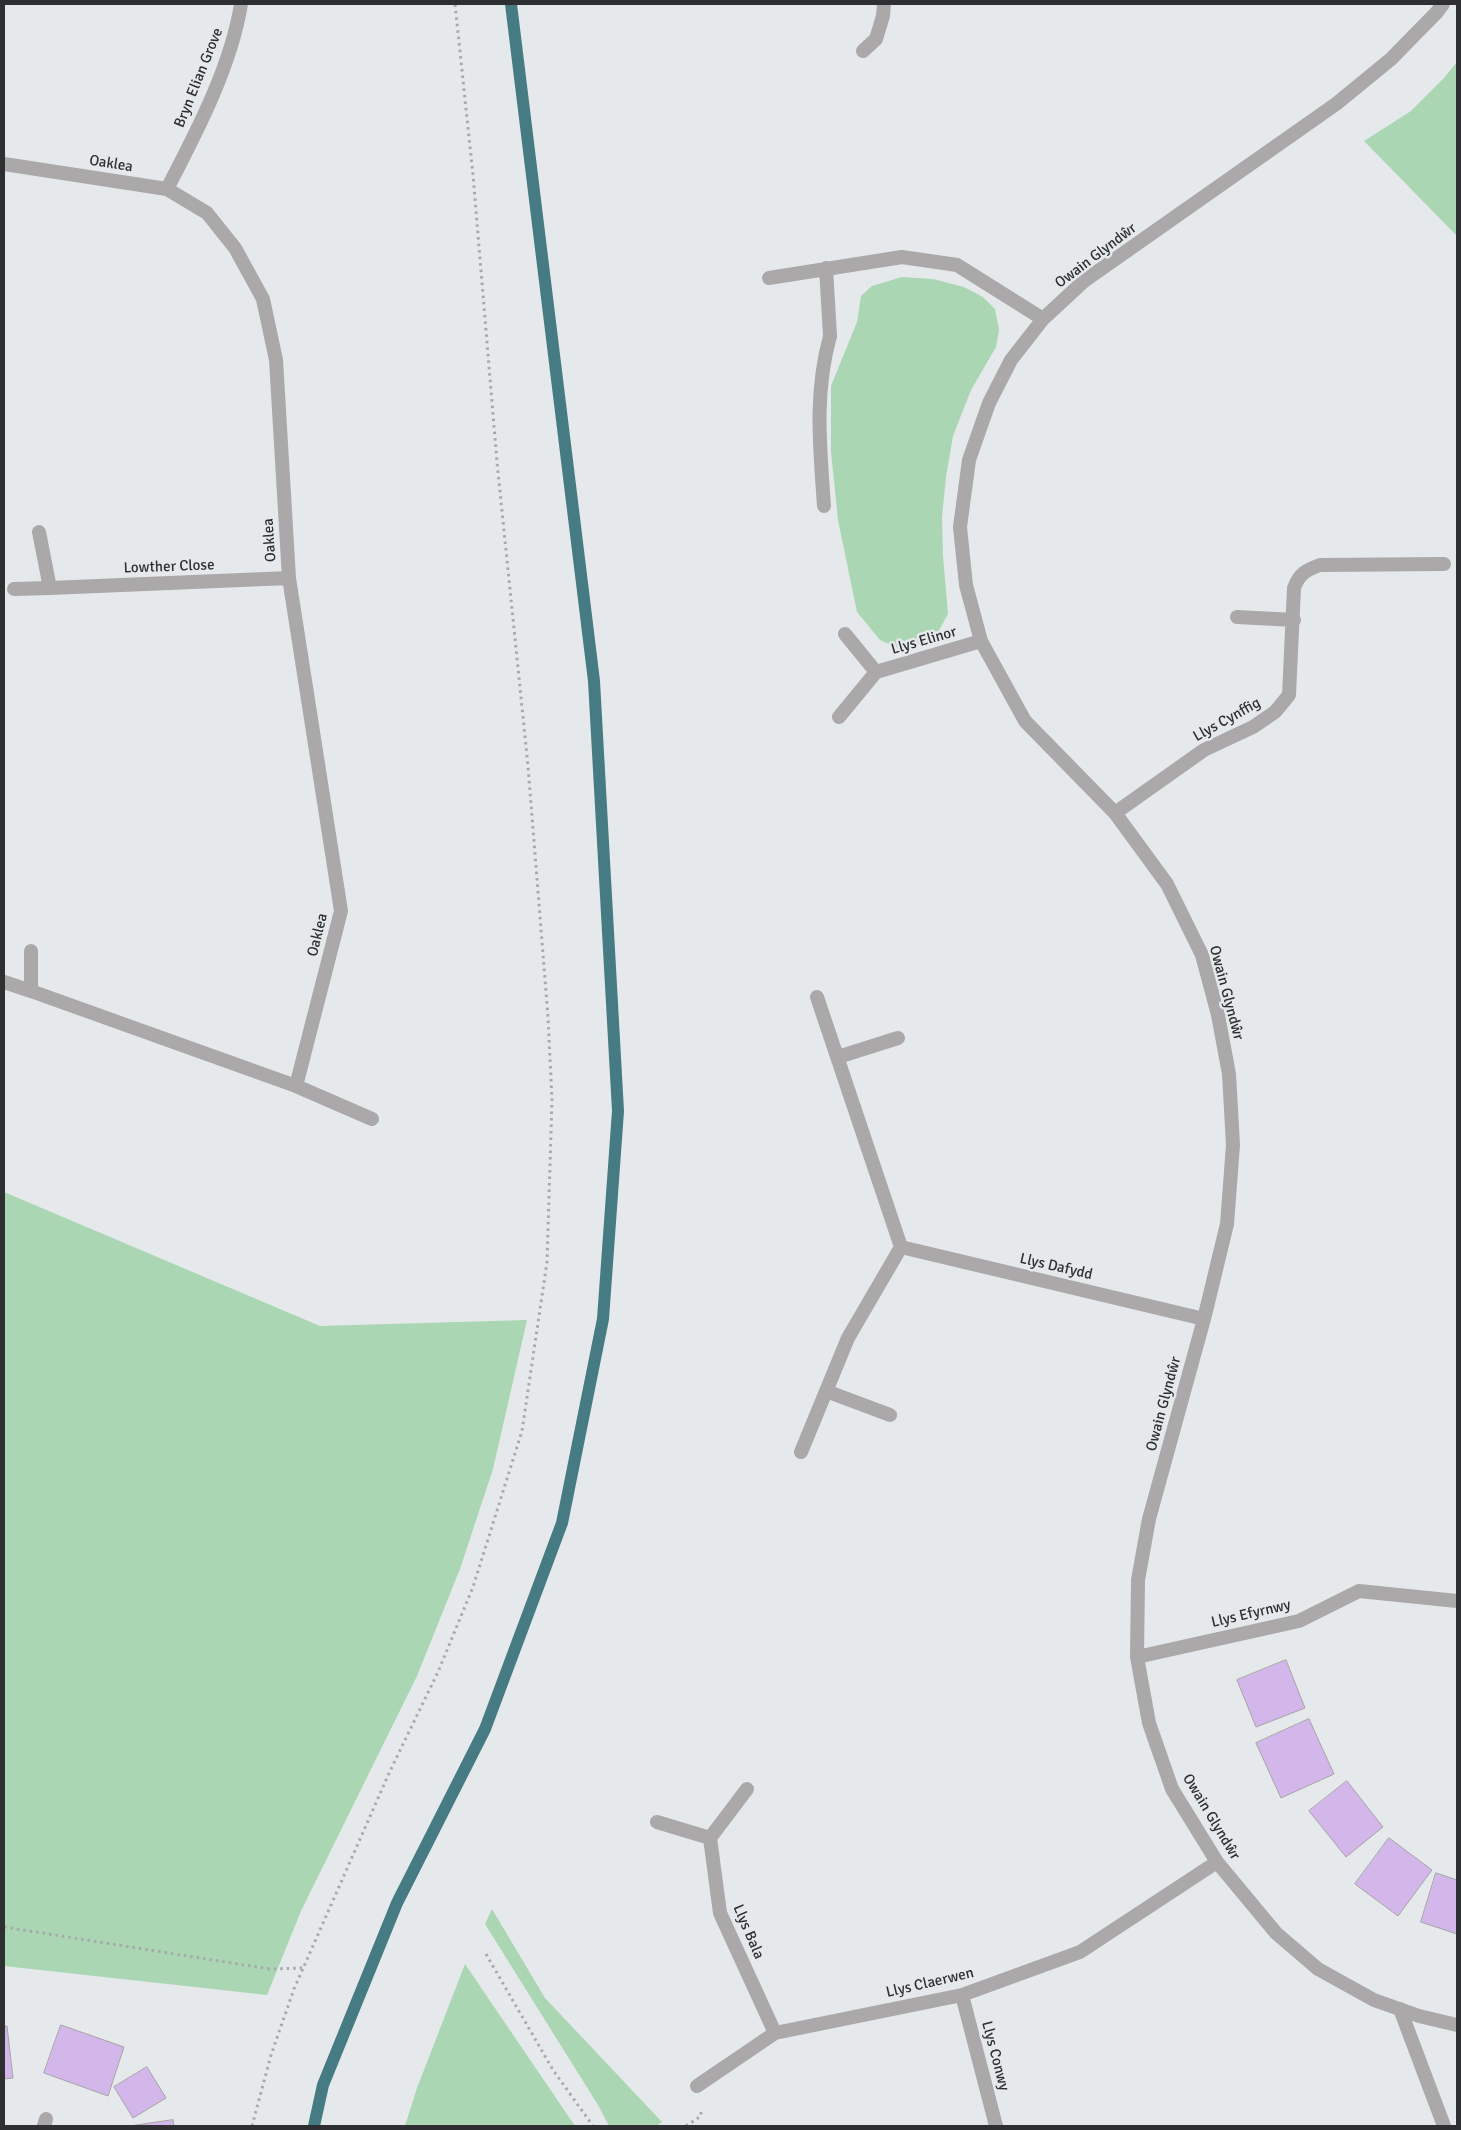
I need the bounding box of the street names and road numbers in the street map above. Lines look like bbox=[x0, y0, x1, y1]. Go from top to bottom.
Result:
street label: Bryn Elian Grove bbox=[171, 26, 227, 130]
street label: Oaklea bbox=[88, 152, 134, 176]
street label: Owain Glyndŵr bbox=[1052, 220, 1140, 292]
street label: Oaklea bbox=[259, 517, 281, 563]
street label: Lowther Close bbox=[123, 556, 215, 578]
street label: Llys Elinor bbox=[889, 623, 959, 659]
street label: Llys Cynffig bbox=[1190, 694, 1264, 746]
street label: Oaklea bbox=[304, 912, 332, 958]
street label: Owain Glyndŵr bbox=[1205, 944, 1247, 1042]
street label: Llys Dafydd bbox=[1018, 1250, 1094, 1284]
street label: Owain Glyndŵr bbox=[1143, 1355, 1185, 1453]
street label: Llys Efyrnwy bbox=[1210, 1596, 1292, 1632]
street label: Owain Glyndŵr bbox=[1178, 1771, 1244, 1863]
street label: Llys Bala bbox=[728, 1902, 768, 1962]
street label: Llys Claerwen bbox=[884, 1964, 976, 2002]
street label: Llys Conwy bbox=[977, 2019, 1013, 2093]

